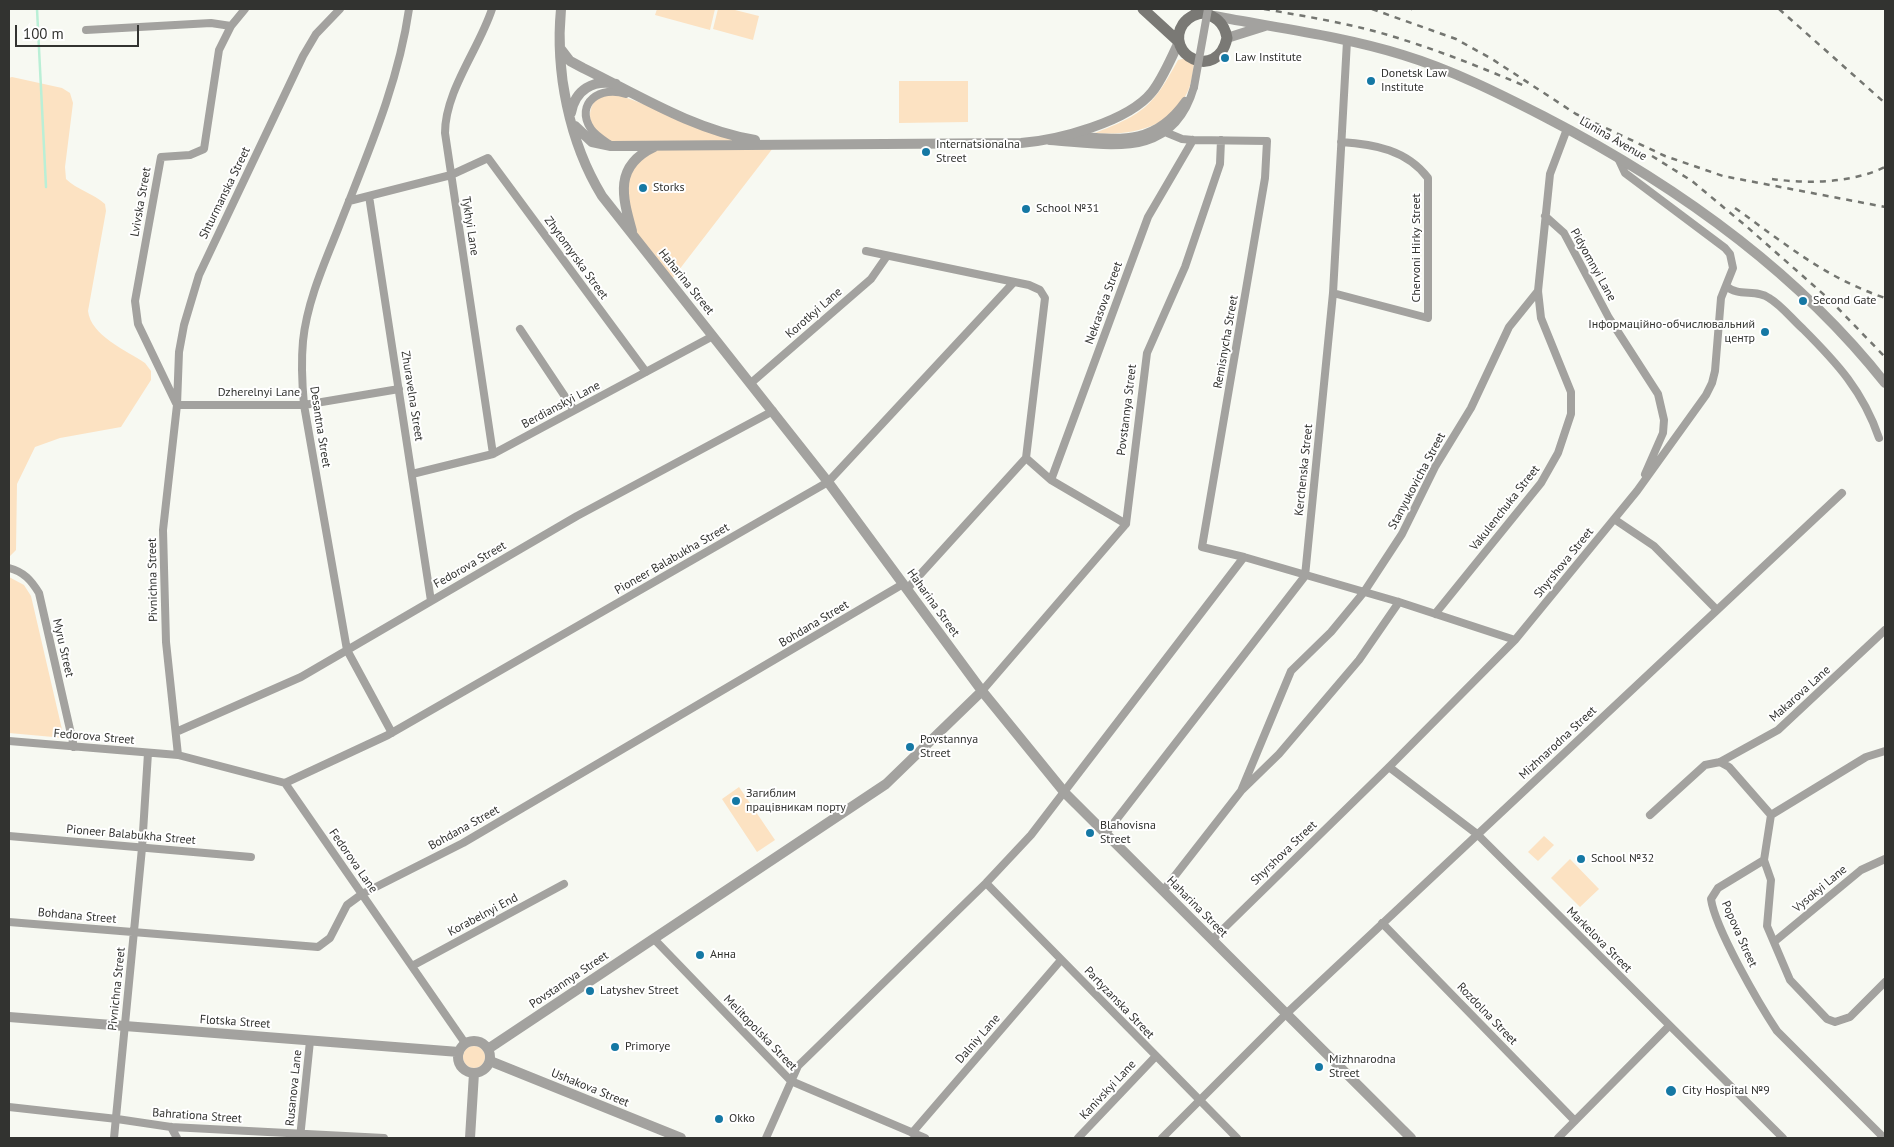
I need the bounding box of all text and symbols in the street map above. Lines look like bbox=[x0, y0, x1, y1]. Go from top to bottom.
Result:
scale bar bbox=[18, 15, 141, 47]
text: 100 m bbox=[23, 24, 64, 43]
place label: Law Institute bbox=[1235, 51, 1302, 65]
marker: Law Institute bbox=[1219, 52, 1231, 64]
place label: Donetsk Law Institute bbox=[1381, 67, 1447, 95]
marker: Donetsk Law Institute bbox=[1365, 75, 1377, 87]
street label: Lunina Avenue bbox=[1577, 114, 1649, 164]
place label: Internatsionalna Street bbox=[936, 138, 1020, 166]
street label: Shturmanska Street bbox=[197, 145, 253, 241]
marker: Internatsionalna Street bbox=[920, 146, 932, 158]
street label: Lvivska Street bbox=[128, 166, 154, 238]
place label: Storks bbox=[653, 181, 685, 195]
marker: Storks bbox=[637, 182, 649, 194]
street label: Chervoni Hirky Street bbox=[1410, 193, 1424, 303]
street label: Tykhyi Lane bbox=[458, 195, 482, 257]
place label: School №31 bbox=[1036, 202, 1099, 216]
marker: School №31 bbox=[1020, 203, 1032, 215]
street label: Zhytomyrska Street bbox=[541, 214, 611, 302]
street label: Pidyomnyi Lane bbox=[1567, 226, 1619, 304]
street label: Haharina Street bbox=[655, 246, 717, 318]
street label: Nekrasova Street bbox=[1082, 260, 1126, 346]
street label: Korotkyi Lane bbox=[783, 285, 845, 341]
street label: Remisnycha Street bbox=[1211, 294, 1241, 390]
place label: Second Gate bbox=[1813, 294, 1876, 308]
marker: Second Gate bbox=[1797, 295, 1809, 307]
place label: Інформаційно-обчислювальний центр bbox=[1588, 318, 1755, 346]
marker: Інформаційно-обчислювальний центр bbox=[1759, 326, 1771, 338]
street label: Zhuravelna Street bbox=[398, 350, 426, 442]
street label: Povstannya Street bbox=[1114, 363, 1140, 457]
street label: Berdianskyi Lane bbox=[519, 378, 603, 432]
street label: Desantna Street bbox=[306, 385, 334, 469]
street label: Dzherelnyi Lane bbox=[218, 386, 300, 400]
street label: Kerchenska Street bbox=[1292, 423, 1316, 517]
street label: Stanyukovicha Street bbox=[1385, 430, 1449, 532]
street label: Vakulenchuka Street bbox=[1467, 462, 1543, 554]
street label: Pioneer Balabukha Street bbox=[612, 520, 732, 598]
street label: Shyrshova Street bbox=[1531, 525, 1597, 601]
street label: Pivnichna Street bbox=[145, 538, 161, 622]
street label: Fedorova Street bbox=[431, 538, 509, 592]
street label: Haharina Street bbox=[904, 566, 962, 640]
street label: Bohdana Street bbox=[777, 598, 851, 650]
street label: Myru Street bbox=[49, 617, 77, 679]
street label: Makarova Lane bbox=[1767, 663, 1833, 725]
street label: Mizhnarodna Street bbox=[1516, 703, 1600, 783]
street label: Fedorova Street bbox=[53, 726, 135, 748]
place label: Povstannya Street bbox=[920, 733, 978, 761]
marker: Povstannya Street bbox=[904, 741, 916, 753]
place label: Загиблим працівникам порту bbox=[746, 787, 846, 815]
marker: Загиблим працівникам порту bbox=[730, 795, 742, 807]
street label: Bohdana Street bbox=[426, 803, 502, 853]
street label: Shyrshova Street bbox=[1248, 818, 1320, 888]
place label: Blahovisna Street bbox=[1100, 819, 1156, 847]
street label: Pioneer Balabukha Street bbox=[66, 822, 196, 848]
street label: Fedorova Lane bbox=[326, 826, 380, 896]
marker: Blahovisna Street bbox=[1084, 827, 1096, 839]
place label: School №32 bbox=[1591, 852, 1654, 866]
marker: School №32 bbox=[1575, 853, 1587, 865]
street label: Vysokyi Lane bbox=[1790, 862, 1850, 916]
street label: Haharina Street bbox=[1164, 874, 1230, 940]
street label: Korabelnyi End bbox=[445, 890, 521, 940]
street label: Popova Street bbox=[1718, 899, 1760, 969]
street label: Markelova Street bbox=[1563, 904, 1635, 976]
street label: Bohdana Street bbox=[37, 905, 117, 927]
street label: Pivnichna Street bbox=[105, 947, 129, 1031]
street label: Povstannya Street bbox=[527, 948, 611, 1012]
place label: Анна bbox=[710, 948, 736, 962]
marker: Анна bbox=[694, 949, 706, 961]
street label: Partyzanska Street bbox=[1081, 964, 1157, 1042]
street label: Rozdolna Street bbox=[1454, 980, 1520, 1048]
place label: Latyshev Street bbox=[600, 984, 679, 998]
marker: Latyshev Street bbox=[584, 985, 596, 997]
street label: Melitopolska Street bbox=[720, 992, 800, 1074]
street label: Dalniy Lane bbox=[953, 1011, 1003, 1067]
street label: Flotska Street bbox=[199, 1012, 271, 1032]
place label: Primorye bbox=[625, 1040, 670, 1054]
marker: Primorye bbox=[609, 1041, 621, 1053]
street label: Rusanova Lane bbox=[283, 1049, 305, 1127]
place label: Mizhnarodna Street bbox=[1329, 1053, 1396, 1081]
street label: Kanivskyi Lane bbox=[1077, 1057, 1139, 1123]
marker: Mizhnarodna Street bbox=[1313, 1061, 1325, 1073]
street label: Ushakova Street bbox=[549, 1066, 631, 1110]
marker: City Hospital №9 bbox=[1664, 1084, 1678, 1098]
place label: City Hospital №9 bbox=[1682, 1084, 1770, 1098]
street label: Bahrationa Street bbox=[152, 1106, 242, 1126]
place label: Okko bbox=[729, 1112, 755, 1126]
marker: Okko bbox=[713, 1113, 725, 1125]

